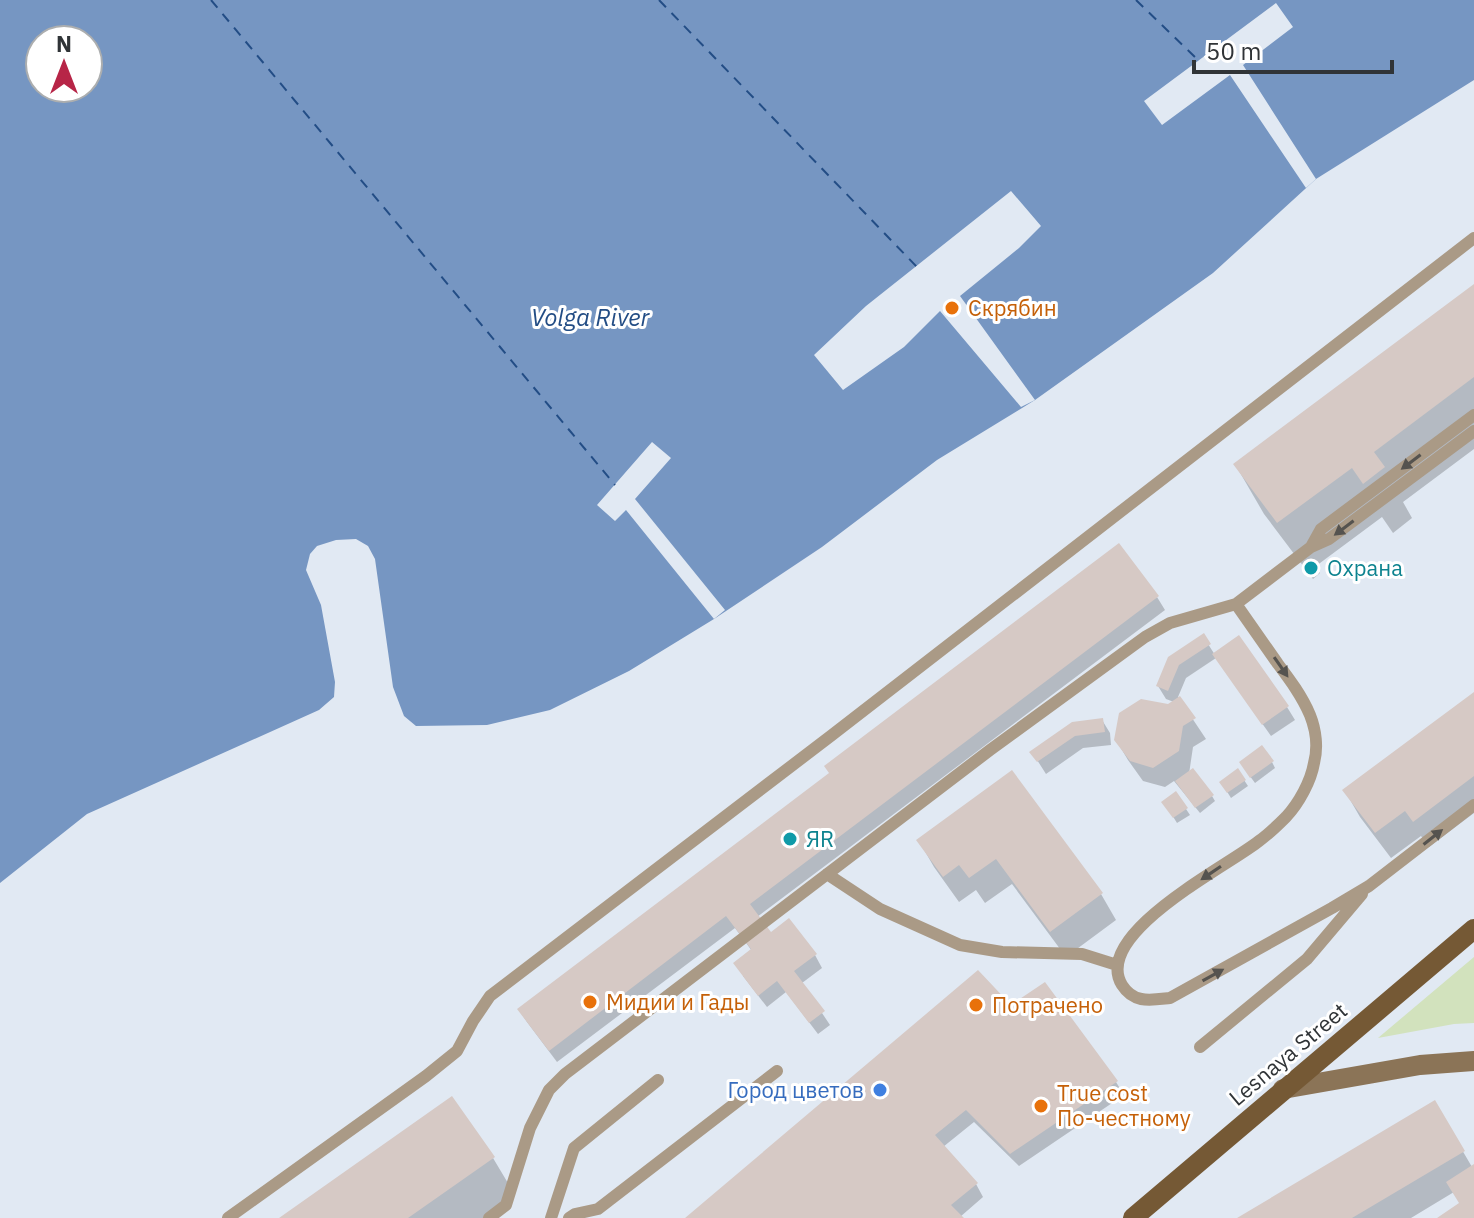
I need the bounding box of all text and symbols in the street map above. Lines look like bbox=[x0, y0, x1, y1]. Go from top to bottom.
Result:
north arrow bbox=[24, 24, 104, 104]
scale bar bbox=[1194, 24, 1392, 74]
text: N bbox=[56, 29, 72, 58]
text: 50 m bbox=[1206, 35, 1261, 67]
place label: Скрябин bbox=[968, 293, 1057, 322]
marker: Скрябин bbox=[943, 299, 961, 317]
water label: Volga River bbox=[531, 301, 651, 333]
one-way arrow bbox=[1401, 453, 1422, 469]
one-way arrow bbox=[1334, 519, 1354, 535]
place label: Охрана bbox=[1327, 553, 1403, 582]
marker: Охрана bbox=[1302, 559, 1320, 577]
one-way arrow bbox=[1273, 657, 1288, 678]
place label: ЯR bbox=[806, 824, 834, 853]
one-way arrow bbox=[1423, 829, 1443, 845]
marker: ЯR bbox=[781, 830, 799, 848]
one-way arrow bbox=[1201, 866, 1222, 881]
one-way arrow bbox=[1202, 968, 1224, 982]
place label: Мидии и Гады bbox=[606, 987, 750, 1016]
place label: Потрачено bbox=[992, 990, 1103, 1019]
marker: Мидии и Гады bbox=[581, 993, 599, 1011]
marker: Потрачено bbox=[967, 996, 985, 1014]
street label: Lesnaya Street bbox=[1223, 996, 1353, 1112]
place label: Город цветов bbox=[728, 1075, 864, 1104]
place label: True cost По-честному bbox=[1057, 1078, 1191, 1132]
marker: Город цветов bbox=[871, 1081, 889, 1099]
marker: True cost По-честному bbox=[1032, 1097, 1050, 1115]

